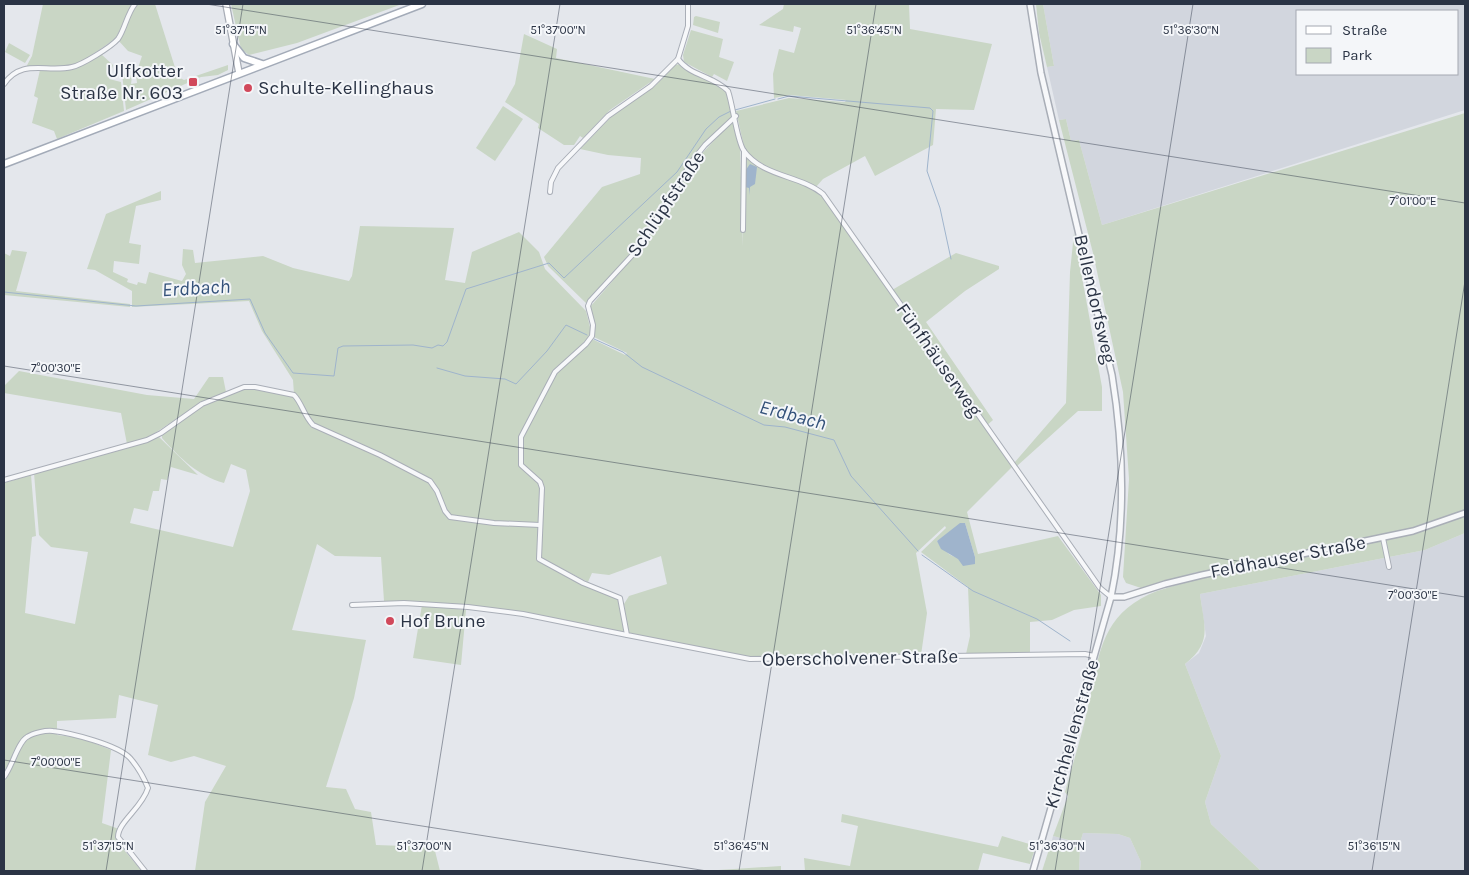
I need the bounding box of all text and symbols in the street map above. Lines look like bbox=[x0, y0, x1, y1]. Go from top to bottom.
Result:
legend bbox=[1296, 10, 1459, 75]
text: Straße bbox=[1342, 21, 1387, 39]
text: 51°37'15"N bbox=[215, 23, 267, 37]
text: 51°37'00"N bbox=[530, 23, 586, 37]
text: 51°36'45"N bbox=[846, 23, 902, 37]
text: 51°36'30"N bbox=[1163, 23, 1219, 37]
text: Park bbox=[1342, 46, 1372, 64]
place label: Ulfkotter Straße Nr. 603 bbox=[60, 60, 183, 104]
marker: Ulfkotter Straße Nr. 603 bbox=[187, 76, 199, 88]
place label: Schulte-Kellinghaus bbox=[258, 77, 434, 99]
marker: Schulte-Kellinghaus bbox=[242, 82, 254, 94]
street label: Schlüpfstraße bbox=[623, 147, 709, 261]
text: 7°01'00"E bbox=[1389, 194, 1437, 208]
street label: Bellendorfsweg bbox=[1069, 232, 1121, 366]
water label: Erdbach bbox=[161, 275, 231, 301]
street label: Fünfhäuserweg bbox=[892, 299, 986, 421]
text: 7°00'30"E bbox=[31, 361, 81, 375]
water label: Erdbach bbox=[757, 395, 829, 435]
street label: Feldhauser Straße bbox=[1209, 531, 1367, 583]
text: 7°00'30"E bbox=[1388, 588, 1438, 602]
place label: Hof Brune bbox=[400, 610, 486, 632]
marker: Hof Brune bbox=[384, 615, 396, 627]
street label: Oberscholvener Straße bbox=[762, 645, 958, 671]
street label: Kirchhellenstraße bbox=[1040, 657, 1104, 811]
text: 7°00'00"E bbox=[31, 755, 81, 769]
text: 51°37'15"N bbox=[82, 839, 134, 853]
text: 51°37'00"N bbox=[396, 839, 452, 853]
text: 51°36'45"N bbox=[713, 839, 769, 853]
text: 51°36'30"N bbox=[1029, 839, 1085, 853]
text: 51°36'15"N bbox=[1347, 839, 1401, 853]

